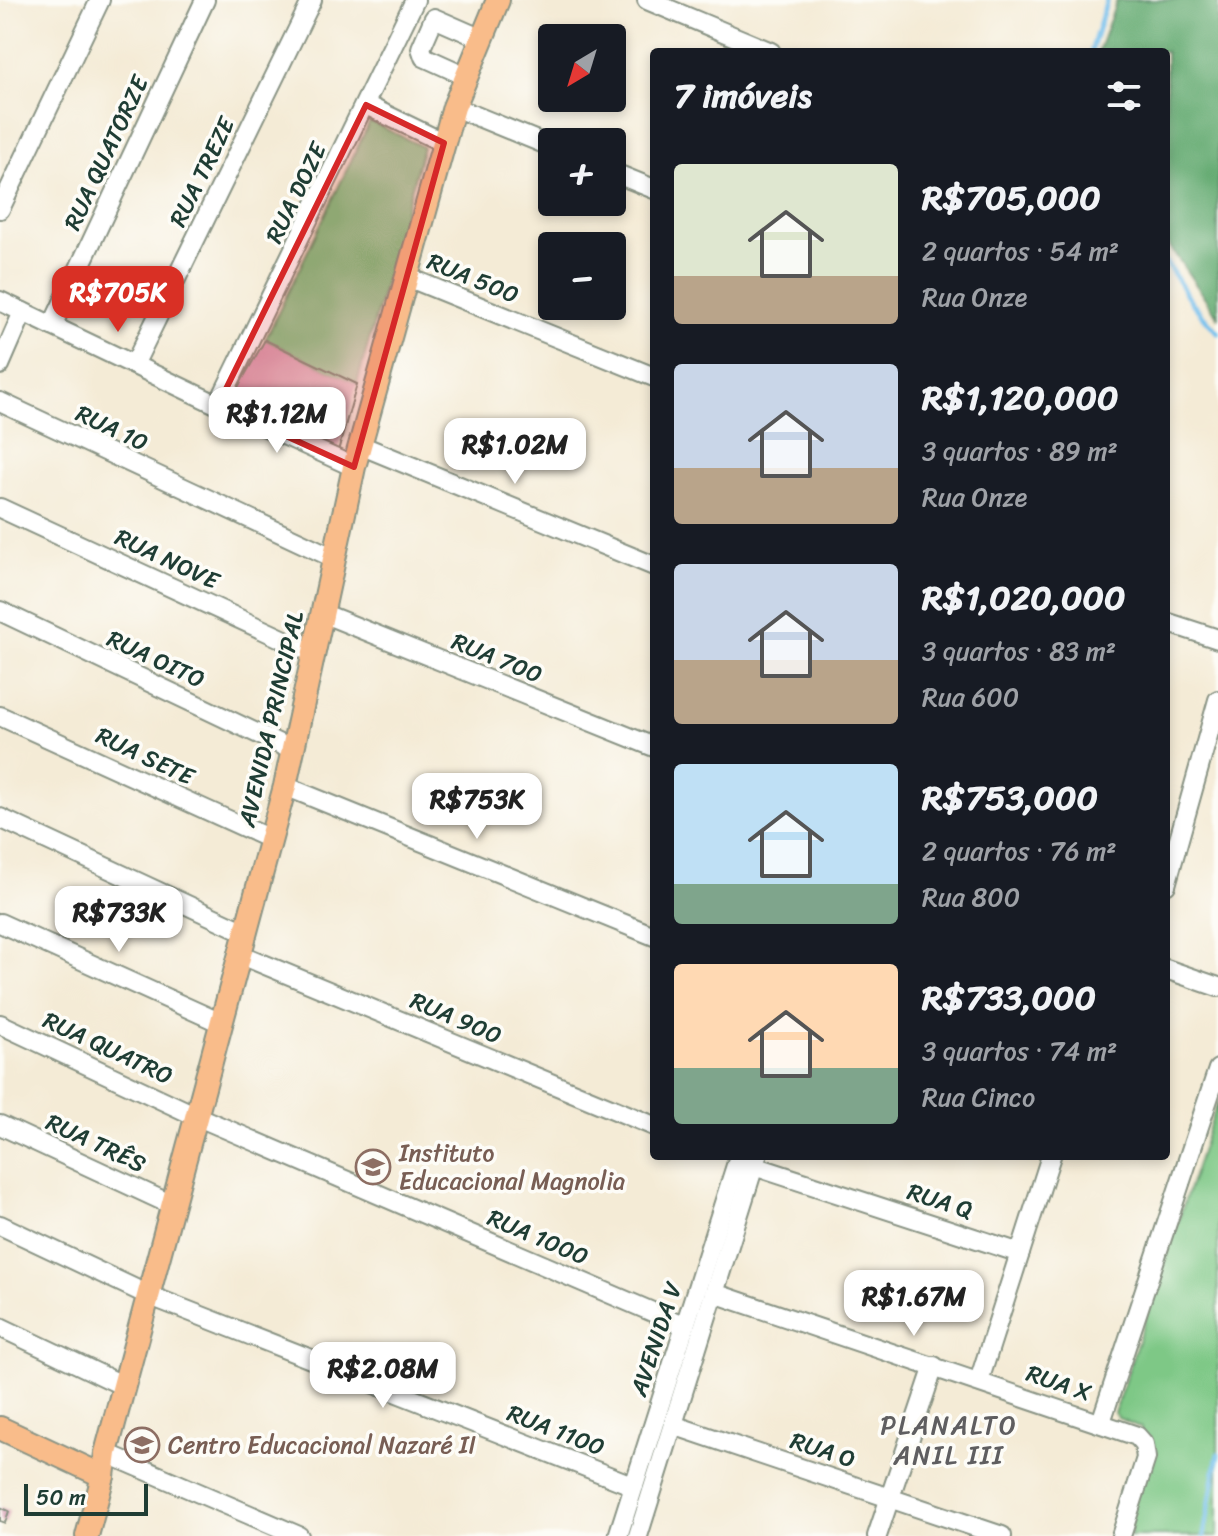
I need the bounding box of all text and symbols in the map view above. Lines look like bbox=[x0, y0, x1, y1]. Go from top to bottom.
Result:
north arrow bbox=[538, 24, 626, 112]
map controls bbox=[538, 24, 626, 320]
text: 7 imóveis bbox=[674, 66, 812, 126]
street label: RUA QUATORZE bbox=[52, 67, 161, 237]
icon: filters bbox=[1102, 74, 1146, 118]
street label: RUA TREZE bbox=[157, 108, 247, 234]
button: + bbox=[538, 128, 626, 216]
street label: RUA DOZE bbox=[253, 134, 339, 251]
text: R$705,000 bbox=[922, 168, 1101, 228]
icon: home bbox=[738, 196, 834, 292]
text: 2 quartos · 54 m² bbox=[922, 228, 1119, 274]
button: − bbox=[538, 232, 626, 320]
street label: RUA 500 bbox=[421, 241, 525, 315]
pin: R$705K bbox=[53, 266, 183, 334]
text: R$705K bbox=[70, 269, 166, 315]
text: Rua Onze bbox=[922, 274, 1027, 320]
text: R$1,120,000 bbox=[922, 368, 1119, 428]
pin: R$1.12M bbox=[203, 387, 351, 455]
text: R$1.12M bbox=[227, 390, 327, 436]
street label: RUA 10 bbox=[68, 393, 156, 463]
icon: home bbox=[738, 396, 834, 492]
pin: R$1.02M bbox=[441, 418, 589, 486]
text: R$1.02M bbox=[462, 421, 568, 467]
text: 3 quartos · 89 m² bbox=[922, 428, 1118, 474]
text: Rua Onze bbox=[922, 474, 1027, 520]
street label: RUA NOVE bbox=[108, 516, 228, 602]
text: R$1,020,000 bbox=[922, 568, 1125, 628]
icon: home bbox=[738, 596, 834, 692]
street label: AVENIDA PRINCIPAL bbox=[226, 607, 316, 832]
street label: RUA OITO bbox=[100, 618, 212, 700]
street label: RUA 700 bbox=[445, 621, 549, 695]
text: 3 quartos · 83 m² bbox=[922, 628, 1116, 674]
text: Rua 600 bbox=[922, 674, 1019, 720]
street label: RUA SETE bbox=[89, 715, 203, 798]
text: R$753,000 bbox=[922, 768, 1098, 828]
pin: R$753K bbox=[412, 773, 542, 841]
text: R$753K bbox=[430, 776, 524, 822]
icon: home bbox=[738, 796, 834, 892]
text: 2 quartos · 76 m² bbox=[922, 828, 1116, 874]
text: Rua 800 bbox=[922, 874, 1020, 920]
pin: R$733K bbox=[54, 886, 184, 954]
text: R$733K bbox=[73, 889, 165, 935]
text: R$733,000 bbox=[922, 968, 1096, 1028]
street label: RUA 900 bbox=[404, 980, 508, 1056]
icon: home bbox=[738, 996, 834, 1092]
street label: RUA QUATRO bbox=[36, 999, 180, 1097]
text: 3 quartos · 74 m² bbox=[922, 1028, 1117, 1074]
text: Rua Cinco bbox=[922, 1074, 1035, 1120]
street label: RUA TRÊS bbox=[39, 1101, 153, 1185]
place label: Instituto Educacional Magnolia bbox=[398, 1132, 625, 1202]
school or university icon: Instituto Educacional Magnolia bbox=[354, 1148, 392, 1186]
street label: RUA Q bbox=[902, 1171, 978, 1231]
street label: RUA 1000 bbox=[481, 1197, 595, 1277]
pin: R$1.67M bbox=[840, 1270, 988, 1338]
text: R$1.67M bbox=[862, 1273, 966, 1319]
street label: AVENIDA V bbox=[617, 1276, 694, 1403]
pin: R$2.08M bbox=[309, 1342, 457, 1410]
text: R$2.08M bbox=[328, 1345, 438, 1391]
street label: RUA X bbox=[1021, 1352, 1098, 1414]
street label: RUA 1100 bbox=[501, 1392, 611, 1468]
district label: PLANALTO ANIL III bbox=[880, 1402, 1018, 1478]
street label: RUA O bbox=[785, 1420, 861, 1480]
place label: Centro Educacional Nazaré II bbox=[168, 1424, 476, 1466]
school or university icon: Centro Educacional Nazaré II bbox=[123, 1426, 161, 1464]
text: 50 m bbox=[36, 1478, 86, 1517]
scale bar bbox=[24, 1480, 148, 1516]

